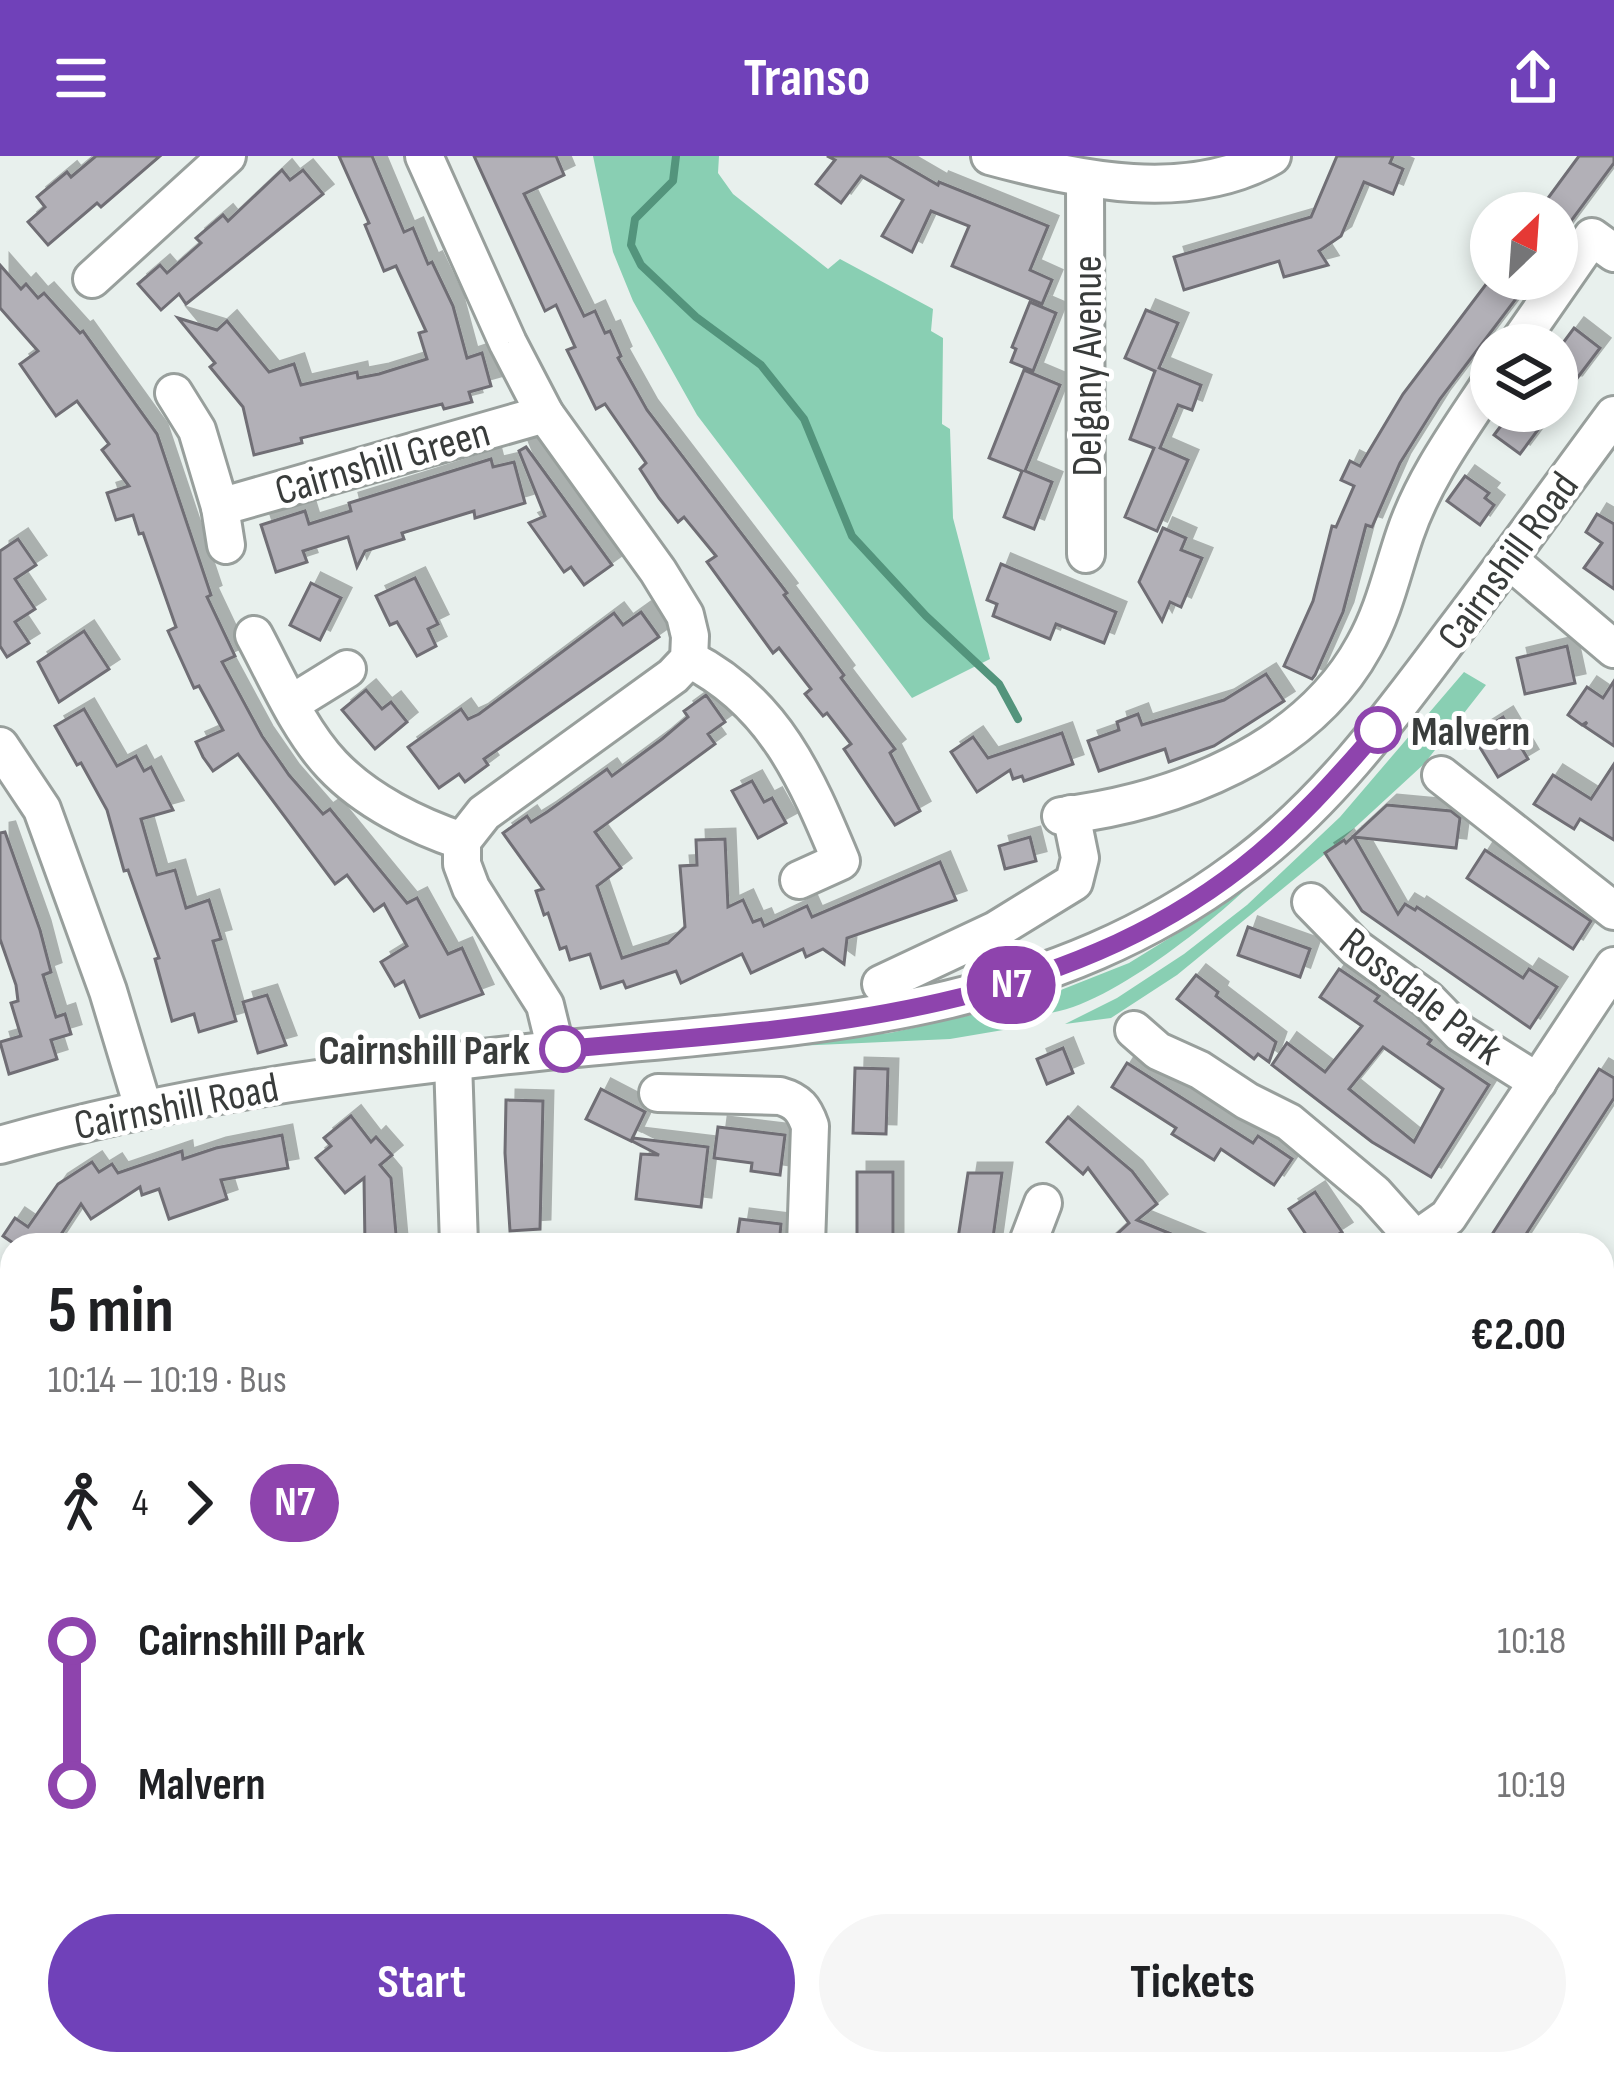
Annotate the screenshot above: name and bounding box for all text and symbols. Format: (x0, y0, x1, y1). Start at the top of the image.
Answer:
icon: menu (48, 45, 114, 111)
icon: share (1500, 45, 1566, 111)
text: Transo (744, 46, 870, 111)
north arrow (1470, 192, 1578, 300)
map controls (1470, 192, 1578, 432)
street label: Delgany Avenue (1063, 255, 1114, 477)
button: layers (1470, 324, 1578, 432)
street label: Cairnshill Green (269, 407, 496, 517)
street label: Cairnshill Road (1428, 463, 1590, 660)
place label: Malvern (1411, 707, 1530, 758)
marker: Malvern (1356, 708, 1400, 752)
street label: Rossdale Park (1329, 918, 1512, 1076)
line badge: N7 (957, 946, 1065, 1024)
text: N7 (991, 959, 1031, 1010)
place label: Cairnshill Park (318, 1026, 530, 1077)
marker: Cairnshill Park (541, 1027, 585, 1071)
street label: Cairnshill Road (70, 1063, 283, 1152)
text: 5 min (48, 1272, 174, 1351)
text: €2.00 (1471, 1308, 1566, 1363)
text: 10:14 – 10:19 · Bus (48, 1357, 287, 1404)
icon: walk (48, 1470, 114, 1536)
icon: forward (166, 1470, 232, 1536)
text: N7 (274, 1477, 315, 1528)
text: 4 (132, 1480, 148, 1527)
text: Cairnshill Park (138, 1614, 365, 1669)
text: 10:18 (1497, 1618, 1566, 1665)
text: Malvern (138, 1758, 266, 1813)
text: 10:19 (1497, 1762, 1566, 1809)
button: Start (48, 1914, 795, 2052)
button: Tickets (819, 1914, 1566, 2052)

